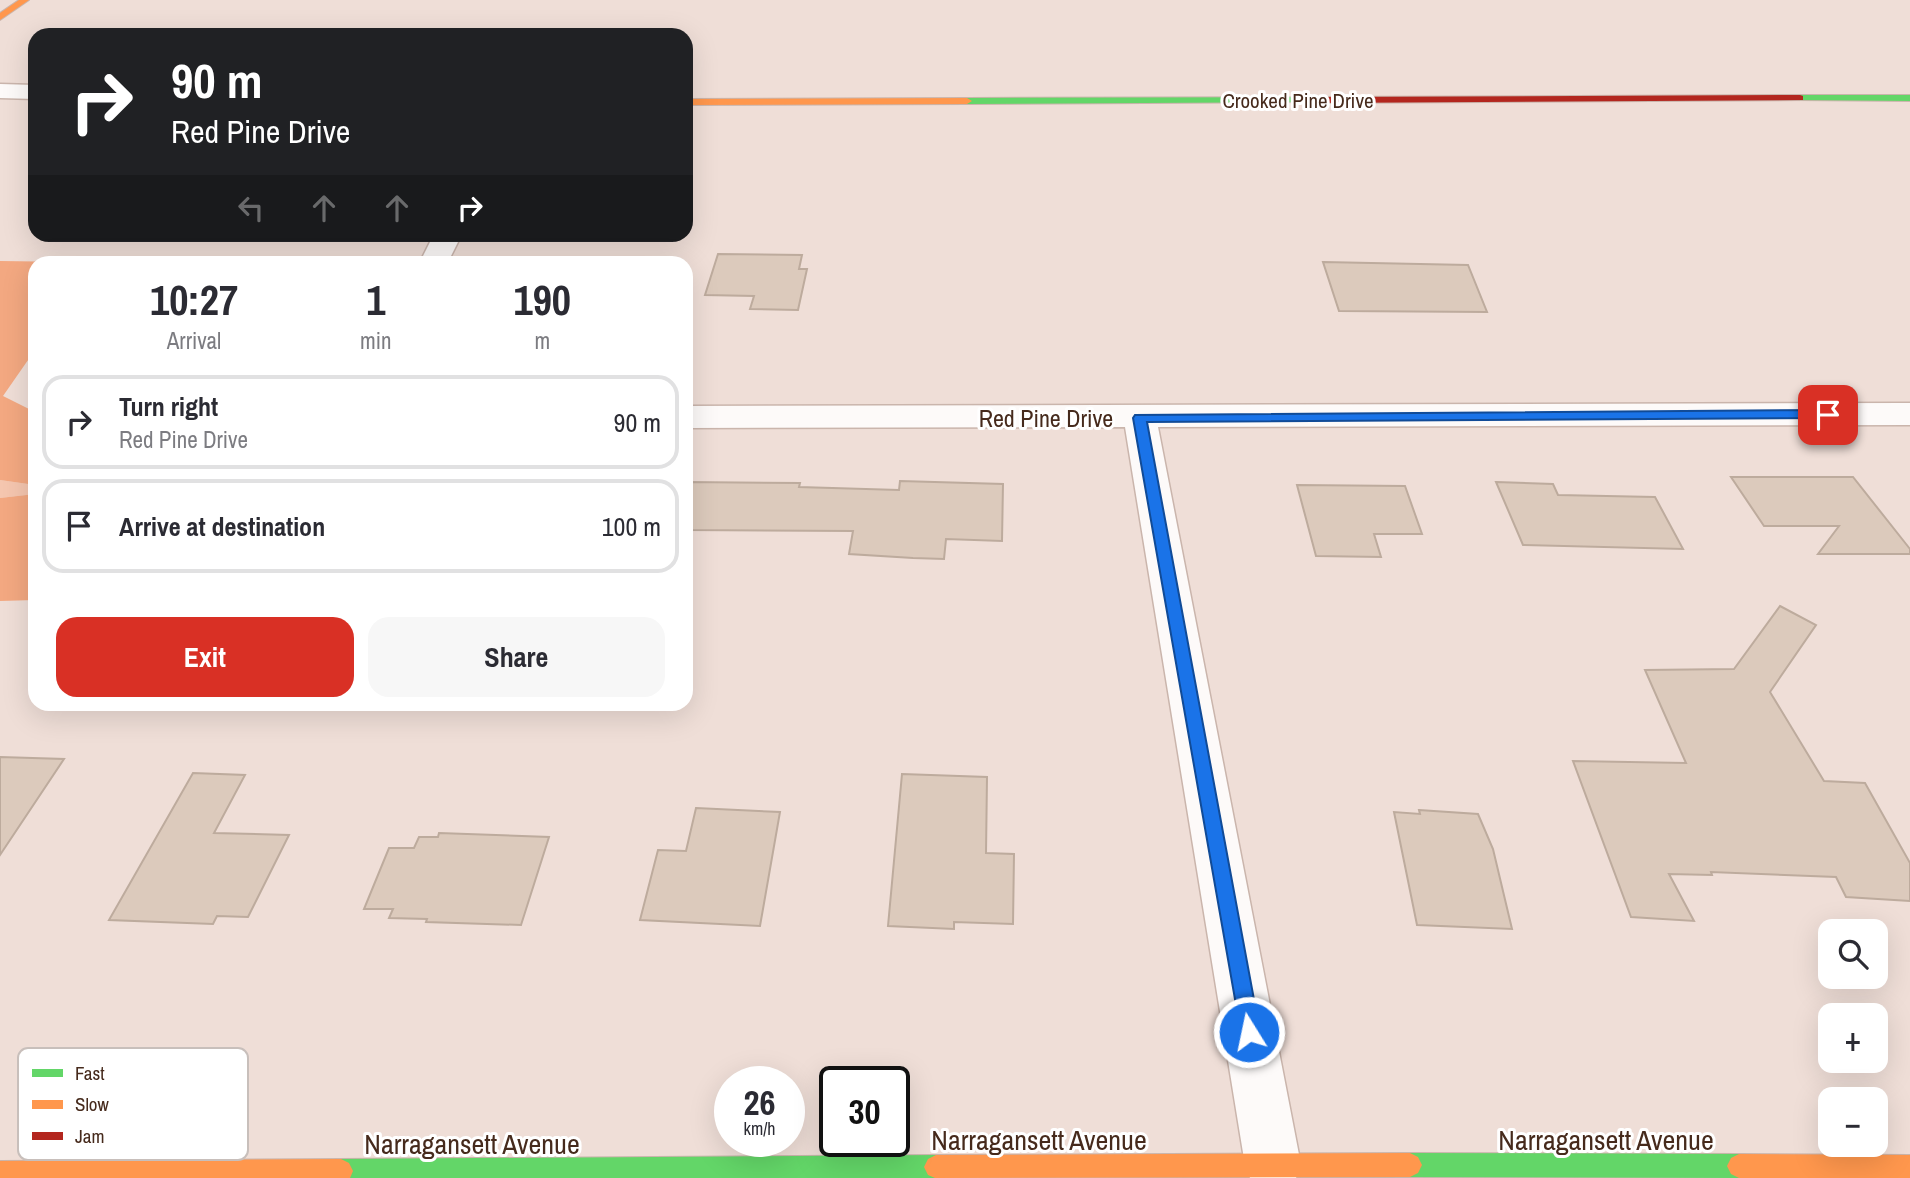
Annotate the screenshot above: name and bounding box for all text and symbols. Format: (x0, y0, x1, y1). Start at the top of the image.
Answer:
text: 90 m (171, 47, 263, 113)
icon: right (56, 56, 147, 147)
street label: Crooked Pine Drive (1222, 86, 1374, 115)
text: Red Pine Drive (171, 110, 350, 153)
icon: left (232, 189, 270, 227)
icon: ahead (305, 189, 343, 227)
icon: ahead (378, 189, 416, 227)
icon: right (451, 189, 489, 227)
text: 10:27 (150, 272, 238, 328)
text: 1 (366, 272, 385, 328)
text: 190 (514, 272, 571, 328)
text: Arrival (167, 325, 221, 356)
text: min (360, 325, 392, 356)
text: m (534, 325, 550, 356)
pin (1798, 385, 1858, 445)
text: Turn right (119, 389, 218, 424)
icon: arrive (1809, 396, 1847, 434)
street label: Red Pine Drive (979, 402, 1113, 434)
icon: right (60, 403, 98, 441)
text: 90 m (614, 405, 661, 440)
text: Red Pine Drive (119, 424, 248, 455)
icon: arrive (60, 507, 98, 545)
text: Arrive at destination (119, 509, 325, 544)
text: 100 m (602, 509, 661, 544)
button: Exit (56, 617, 354, 697)
button: Share (368, 617, 665, 697)
map controls (1818, 919, 1888, 1157)
button: search (1818, 919, 1888, 989)
position arrow (1212, 995, 1286, 1069)
button: + (1818, 1003, 1888, 1073)
legend (18, 1048, 248, 1160)
text: Fast (75, 1060, 105, 1086)
speed limit sign: 30 (819, 1066, 910, 1157)
text: 26 (744, 1079, 775, 1126)
button: − (1818, 1087, 1888, 1157)
text: Slow (75, 1091, 110, 1117)
text: km/h (744, 1116, 776, 1141)
street label: Narragansett Avenue (931, 1121, 1147, 1159)
street label: Narragansett Avenue (1498, 1121, 1714, 1159)
text: Jam (75, 1123, 104, 1149)
street label: Narragansett Avenue (364, 1125, 580, 1163)

